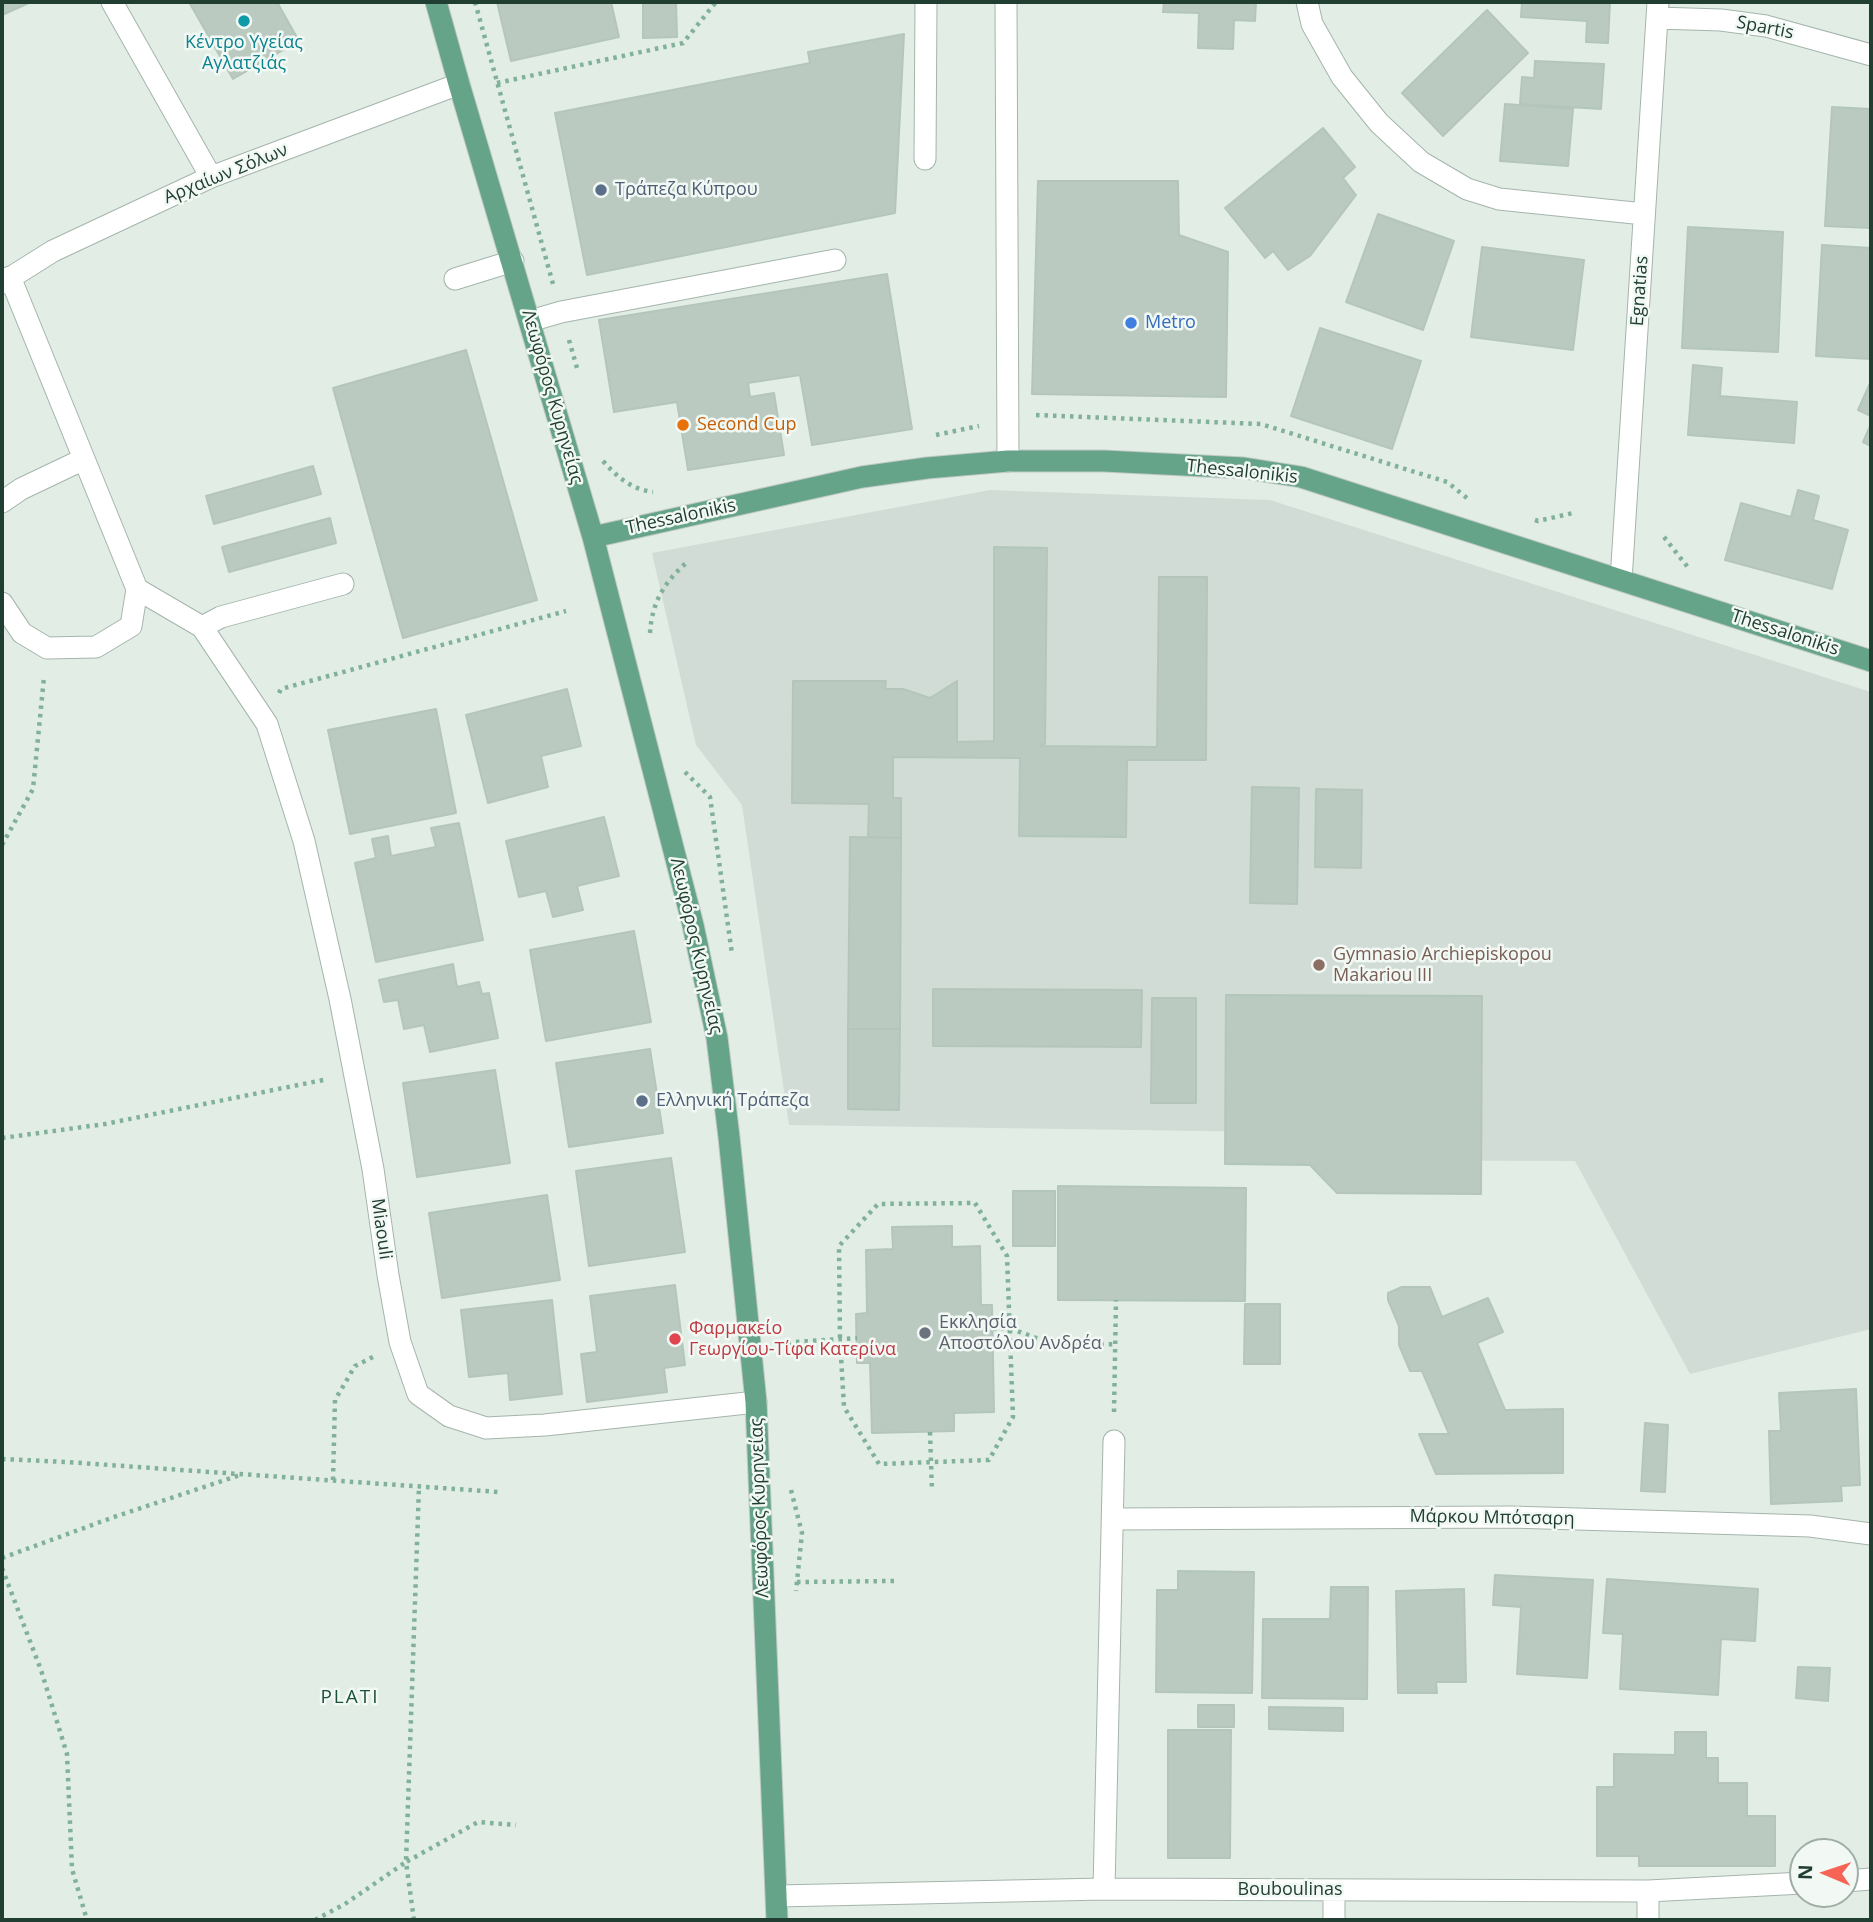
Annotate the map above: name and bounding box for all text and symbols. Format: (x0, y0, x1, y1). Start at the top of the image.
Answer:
street label: Spartis (1735, 12, 1795, 44)
marker: Κέντρο Υγείας Αγλατζιάς (236, 13, 252, 29)
place label: Κέντρο Υγείας Αγλατζιάς (185, 32, 303, 74)
street label: Αρχαίων Σόλων (161, 139, 291, 209)
place label: Τράπεζα Κύπρου (615, 179, 758, 201)
marker: Τράπεζα Κύπρου (593, 182, 609, 198)
street label: Egnatias (1627, 255, 1653, 327)
street label: Λεωφόρος Κυρηνείας (517, 307, 587, 487)
place label: Metro (1145, 312, 1196, 334)
marker: Metro (1123, 315, 1139, 331)
place label: Second Cup (697, 414, 797, 436)
marker: Second Cup (675, 417, 691, 433)
street label: Thessalonikis (1185, 455, 1299, 489)
street label: Thessalonikis (624, 495, 738, 539)
street label: Thessalonikis (1729, 605, 1841, 661)
street label: Λεωφόρος Κυρηνείας (665, 856, 727, 1036)
place label: Gymnasio Archiepiskopou Makariou III (1333, 944, 1552, 986)
marker: Gymnasio Archiepiskopou Makariou III (1311, 957, 1327, 973)
place label: Ελληνική Τράπεζα (656, 1090, 809, 1112)
marker: Ελληνική Τράπεζα (634, 1093, 650, 1109)
street label: Miaouli (366, 1197, 396, 1261)
place label: Εκκλησία Αποστόλου Ανδρέα (939, 1312, 1102, 1354)
place label: Φαρμακείο Γεωργίου-Τίφα Κατερίνα (689, 1318, 896, 1360)
marker: Εκκλησία Αποστόλου Ανδρέα (917, 1325, 933, 1341)
marker: Φαρμακείο Γεωργίου-Τίφα Κατερίνα (667, 1331, 683, 1347)
street label: Λεωφόρος Κυρηνείας (746, 1418, 774, 1598)
street label: Μάρκου Μπότσαρη (1409, 1506, 1575, 1530)
district label: PLATI (321, 1687, 379, 1709)
north arrow (1789, 1838, 1859, 1908)
text: N (1792, 1864, 1818, 1881)
street label: Bouboulinas (1237, 1879, 1343, 1901)

